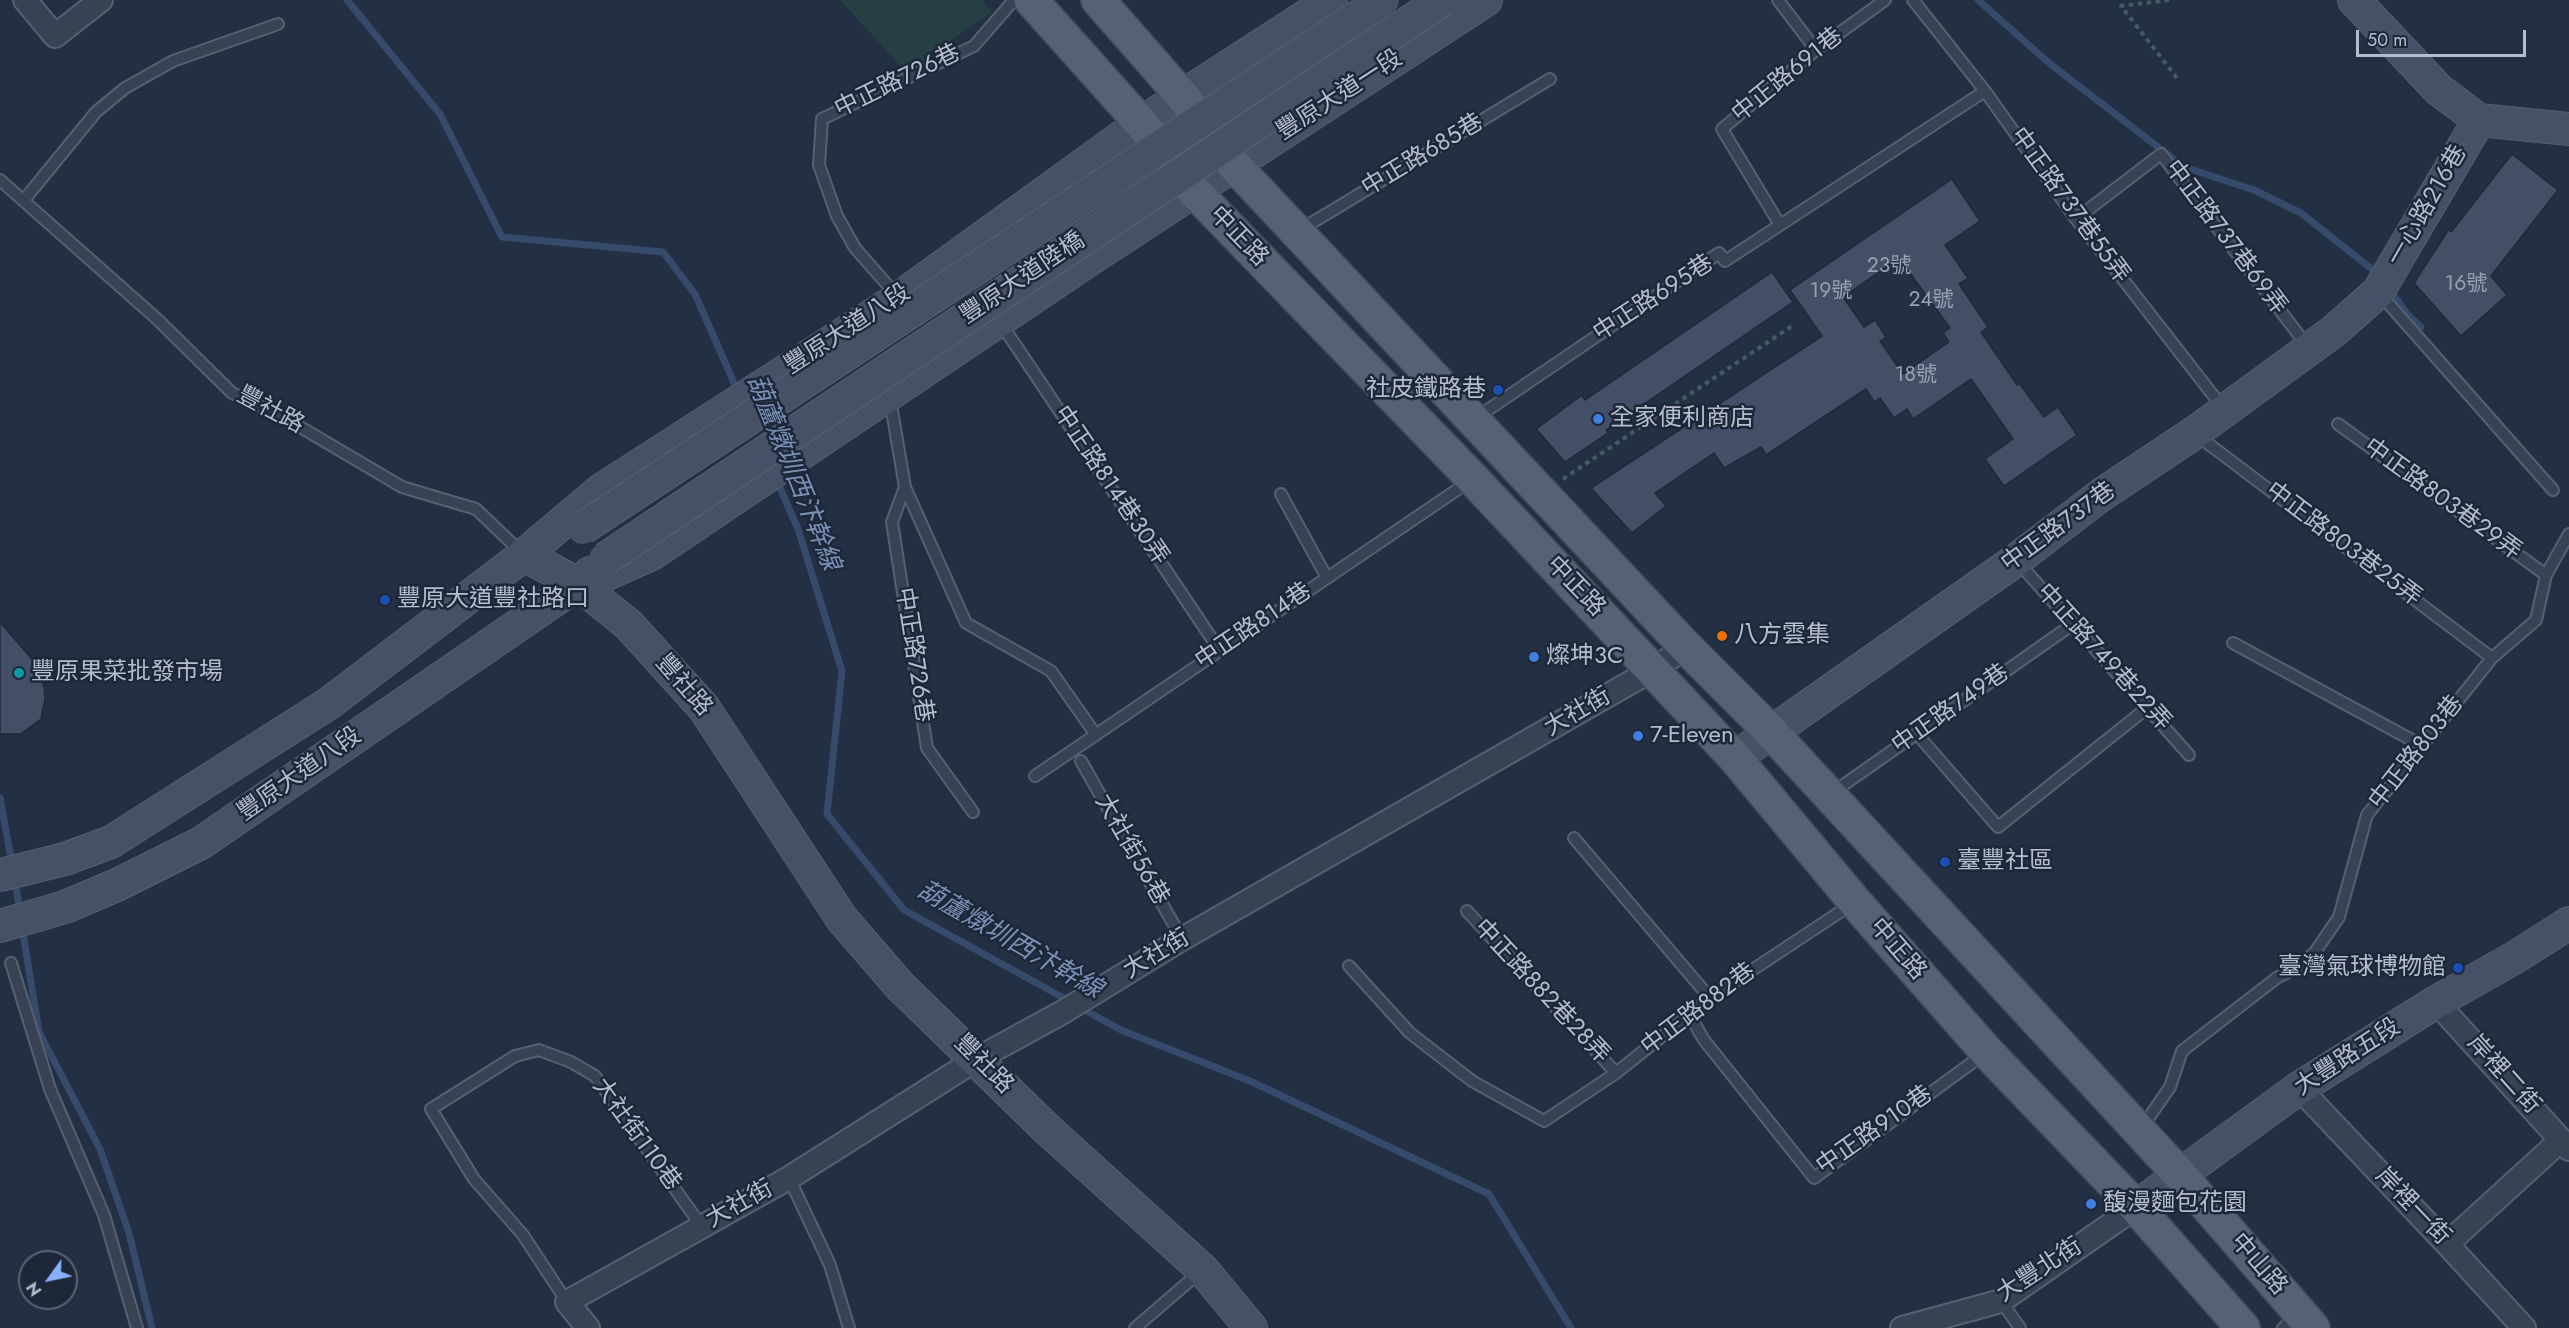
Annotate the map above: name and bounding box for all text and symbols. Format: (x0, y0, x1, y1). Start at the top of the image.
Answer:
scale bar (2359, 18, 2528, 56)
street label: 中正路691巷 (1727, 23, 1849, 129)
text: 50 m (2367, 27, 2407, 53)
street label: 中正路726巷 (831, 39, 965, 125)
street label: 豐原大道一段 (1272, 45, 1408, 147)
street label: 中正路685巷 (1357, 109, 1489, 203)
street label: 中正路737巷55弄 (2003, 123, 2135, 289)
street label: 一心路216巷 (2382, 141, 2474, 271)
street label: 中正路737巷69弄 (2158, 155, 2292, 321)
street label: 中正路 (1203, 201, 1273, 273)
street label: 豐原大道陸橋 (955, 227, 1091, 331)
street label: 中正路695巷 (1589, 250, 1719, 348)
house number: 23號 (1867, 254, 1911, 280)
house number: 16號 (2445, 272, 2487, 298)
street label: 豐原大道八段 (780, 279, 916, 381)
house number: 19號 (1810, 279, 1852, 305)
house number: 24號 (1908, 288, 1954, 314)
house number: 18號 (1895, 363, 1937, 389)
water label: 葫蘆燉圳西汴幹線 (739, 371, 845, 575)
place label: 社皮鐵路巷 (1366, 376, 1486, 404)
street label: 豐社路 (231, 381, 309, 441)
marker: 社皮鐵路巷 (1491, 383, 1505, 397)
street label: 中正路814巷30弄 (1046, 401, 1174, 571)
place label: 全家便利商店 (1610, 405, 1754, 433)
marker: 全家便利商店 (1591, 412, 1605, 426)
street label: 中正路803巷29弄 (2357, 433, 2527, 567)
street label: 中正路737巷 (1996, 477, 2122, 579)
street label: 中正路803巷25弄 (2259, 477, 2427, 613)
street label: 中正路 (1540, 551, 1610, 623)
street label: 中正路814巷 (1190, 578, 1318, 676)
street label: 中正路749巷22弄 (2029, 579, 2177, 737)
place label: 豐原大道豐社路口 (397, 586, 589, 614)
street label: 中正路726巷 (888, 586, 938, 724)
marker: 豐原大道豐社路口 (378, 593, 392, 607)
place label: 八方雲集 (1734, 622, 1830, 650)
marker: 八方雲集 (1715, 629, 1729, 643)
place label: 燦坤3C (1546, 643, 1624, 671)
street label: 豐社路 (649, 649, 717, 723)
marker: 燦坤3C (1527, 650, 1541, 664)
place label: 豐原果菜批發市場 (31, 659, 223, 687)
street label: 中正路749巷 (1887, 659, 2015, 761)
marker: 豐原果菜批發市場 (12, 666, 26, 680)
street label: 大社街 (1540, 683, 1616, 743)
street label: 中正路803巷 (2364, 690, 2470, 816)
street label: 豐原大道八段 (233, 722, 367, 828)
place label: 7-Eleven (1650, 722, 1734, 750)
marker: 7-Eleven (1631, 729, 1645, 743)
street label: 大社街56巷 (1088, 789, 1174, 911)
place label: 臺豐社區 (1957, 848, 2053, 876)
marker: 臺豐社區 (1938, 855, 1952, 869)
water label: 葫蘆燉圳西汴幹線 (911, 875, 1107, 1007)
street label: 中正路 (1863, 913, 1931, 987)
street label: 中正路882巷28弄 (1467, 914, 1615, 1070)
street label: 大社街 (1119, 924, 1195, 986)
place label: 臺灣氣球博物館 (2278, 954, 2446, 982)
street label: 中正路882巷 (1636, 958, 1762, 1062)
marker: 臺灣氣球博物館 (2451, 961, 2465, 975)
street label: 大豐路五段 (2290, 1013, 2406, 1103)
street label: 豐社路 (947, 1029, 1019, 1101)
street label: 岸裡二街 (2460, 1030, 2546, 1120)
street label: 大社街110巷 (586, 1073, 686, 1197)
street label: 中正路910巷 (1811, 1080, 1939, 1182)
street label: 岸裡一街 (2368, 1162, 2456, 1252)
street label: 大社街 (702, 1175, 778, 1235)
place label: 馥漫麵包花園 (2103, 1190, 2247, 1218)
marker: 馥漫麵包花園 (2084, 1197, 2098, 1211)
street label: 中山路 (2224, 1228, 2292, 1302)
street label: 大豐北街 (1992, 1233, 2088, 1309)
north arrow (18, 1250, 78, 1310)
text: N (21, 1277, 47, 1301)

